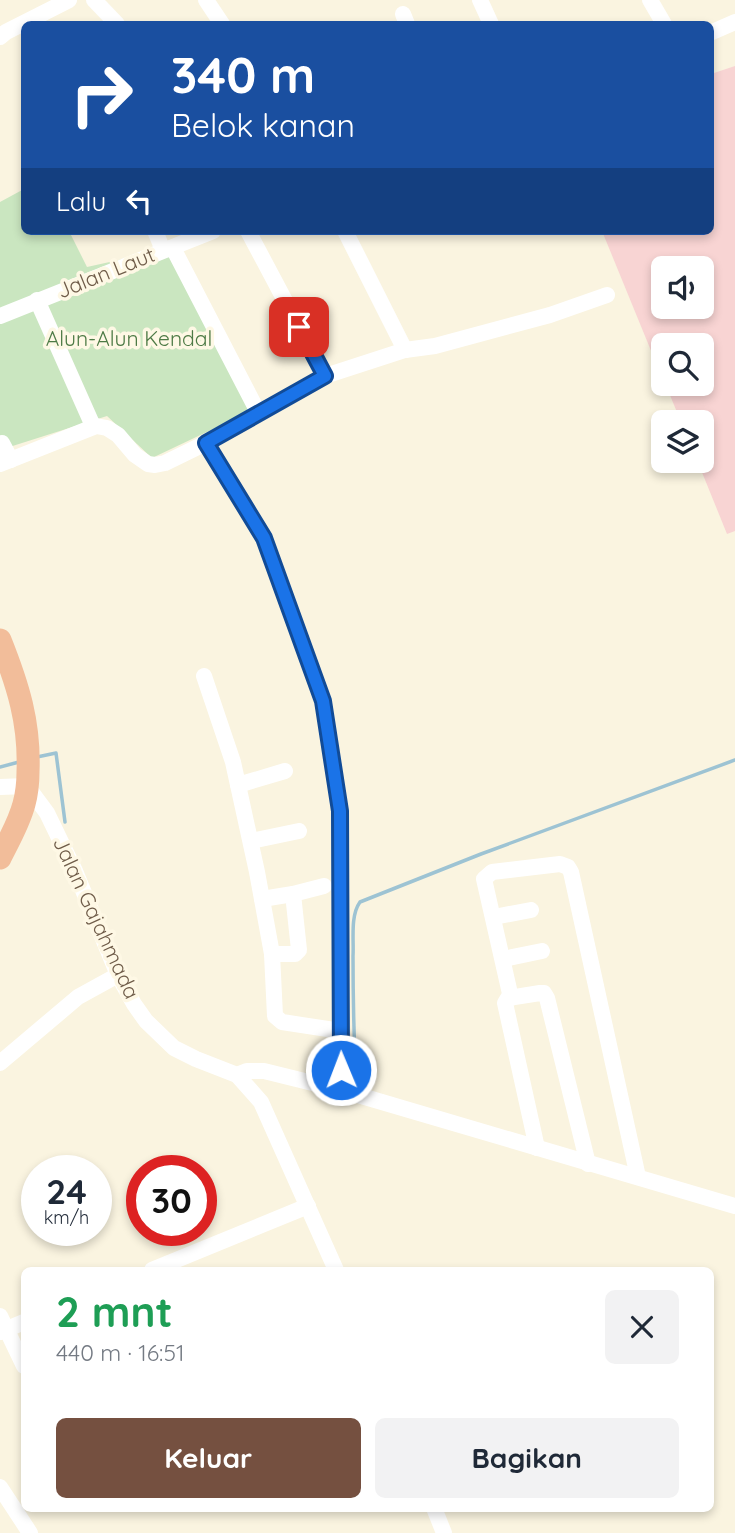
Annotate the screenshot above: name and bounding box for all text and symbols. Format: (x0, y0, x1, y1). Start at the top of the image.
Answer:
text: 340 m (171, 44, 315, 105)
icon: right (56, 49, 147, 140)
text: Belok kanan (171, 105, 355, 145)
icon: left (120, 182, 158, 220)
text: Lalu (56, 185, 106, 218)
street label: Jalan Laut (53, 241, 158, 303)
map controls (651, 256, 714, 473)
button: sound (651, 256, 714, 319)
pin (269, 297, 329, 357)
icon: arrive (280, 308, 318, 346)
park label: Alun-Alun Kendal (46, 325, 212, 351)
button: search (651, 333, 714, 396)
button: layers (651, 410, 714, 473)
street label: Jalan Gajahmada (48, 833, 146, 1003)
position arrow (304, 1033, 378, 1107)
speed limit sign: 30 (126, 1155, 217, 1246)
text: 24 (46, 1169, 87, 1213)
text: km/h (44, 1206, 89, 1229)
text: 2 mnt (56, 1285, 173, 1338)
button: close (605, 1290, 679, 1364)
text: 440 m · 16:51 (56, 1338, 184, 1367)
button: Keluar (56, 1418, 361, 1498)
button: Bagikan (375, 1418, 679, 1498)

